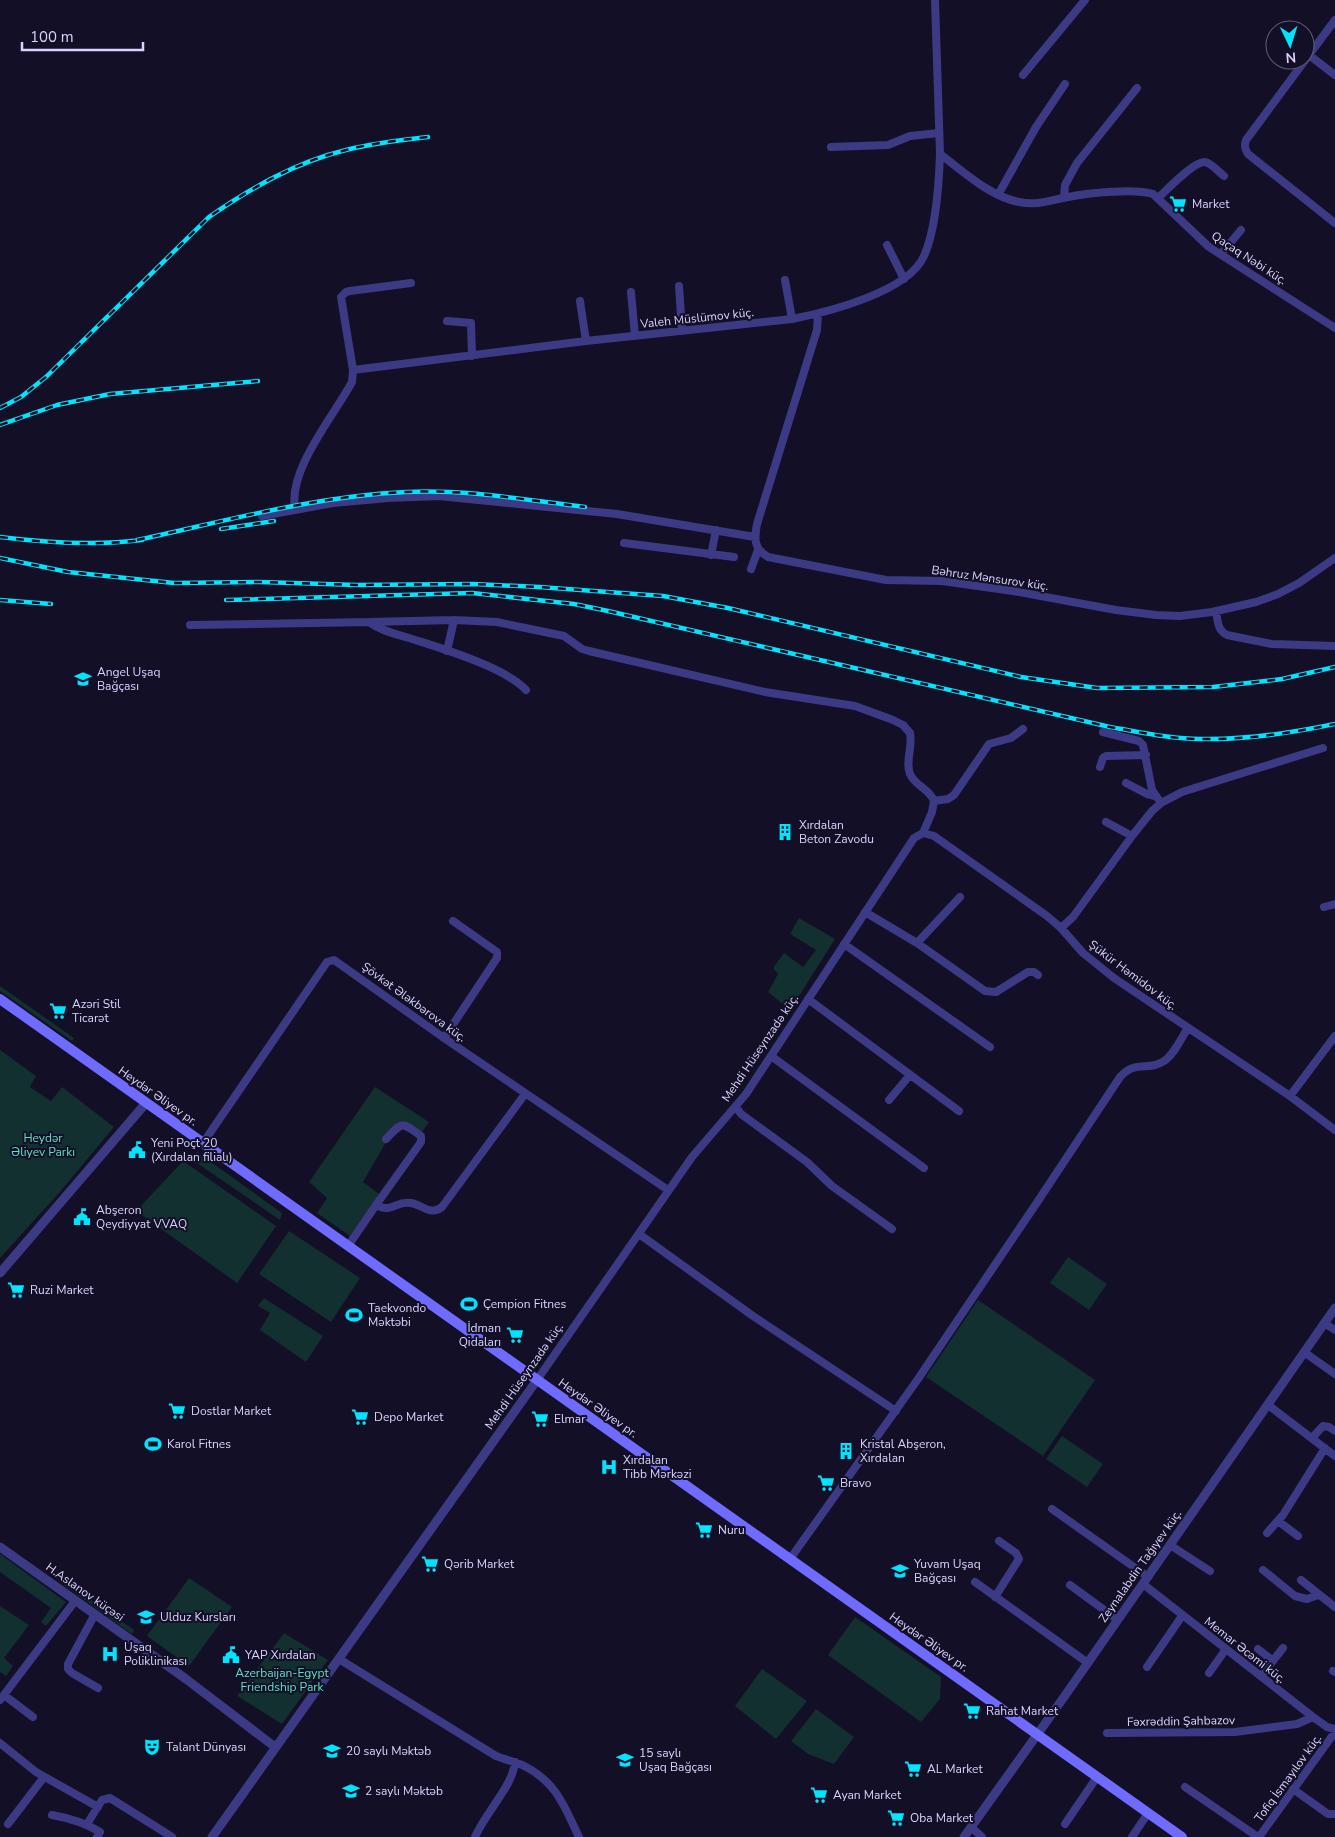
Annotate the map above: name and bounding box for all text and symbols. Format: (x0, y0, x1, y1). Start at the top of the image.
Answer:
scale bar (22, 20, 144, 52)
north arrow (1265, 20, 1315, 70)
text: 100 m (30, 27, 74, 47)
text: N (1285, 48, 1297, 67)
supermarket icon: Market (1168, 194, 1188, 214)
place label: Market (1192, 196, 1230, 212)
street label: Qaçaq Nəbi küç. (1208, 228, 1290, 288)
street label: Valeh Müslümov küç. (638, 304, 755, 332)
street label: Bəhruz Mənsurov küç. (930, 562, 1050, 594)
place label: Angel Uşaq Bağçası (97, 664, 160, 694)
school or university icon: Angel Uşaq Bağçası (73, 669, 93, 689)
place label: Xırdalan Beton Zavodu (799, 817, 874, 847)
building icon: Xırdalan Beton Zavodu (775, 822, 795, 842)
street label: Şükür Həmidov küç. (1086, 936, 1180, 1014)
street label: Şövkət Ələkbərova küç. (359, 959, 469, 1045)
street label: Mehdi Hüseynzadə küç. (718, 991, 802, 1105)
place label: Azəri Stil Ticarət (72, 996, 121, 1026)
supermarket icon: Azəri Stil Ticarət (48, 1001, 68, 1021)
street label: Heydər Əliyev pr. (115, 1063, 201, 1129)
park label: Heydər Əliyev Parkı (11, 1130, 75, 1160)
place label: Yeni Poçt 20 (Xırdalan filialı) (150, 1135, 232, 1165)
public building icon: Yeni Poçt 20 (Xırdalan filialı) (127, 1140, 147, 1160)
place label: Abşeron Qeydiyyat VVAQ (96, 1202, 187, 1232)
public building icon: Abşeron Qeydiyyat VVAQ (72, 1207, 92, 1227)
supermarket icon: Ruzi Market (6, 1280, 26, 1300)
place label: Ruzi Market (30, 1282, 94, 1298)
sports icon: Çempion Fitnes (459, 1294, 479, 1314)
place label: Çempion Fitnes (483, 1296, 566, 1312)
place label: Taekvondo Məktəbi (368, 1300, 426, 1330)
sports icon: Taekvondo Məktəbi (344, 1305, 364, 1325)
place label: İdman Qidaları (459, 1320, 501, 1350)
street label: Mehdi Hüseynzadə küç. (481, 1320, 567, 1432)
supermarket icon: İdman Qidaları (505, 1325, 525, 1345)
street label: Heydər Əliyev pr. (555, 1375, 641, 1441)
supermarket icon: Dostlar Market (167, 1401, 187, 1421)
place label: Dostlar Market (191, 1403, 272, 1419)
supermarket icon: Depo Market (350, 1407, 370, 1427)
place label: Depo Market (374, 1409, 444, 1425)
supermarket icon: Elmar (530, 1409, 550, 1429)
place label: Elmar (554, 1411, 586, 1427)
sports icon: Karol Fitnes (143, 1434, 163, 1454)
place label: Karol Fitnes (167, 1436, 231, 1452)
place label: Kristal Abşeron, Xırdalan (860, 1436, 946, 1466)
building icon: Kristal Abşeron, Xırdalan (836, 1441, 856, 1461)
place label: Xırdalan Tibb Mərkəzi (623, 1452, 692, 1482)
hospital icon: Xırdalan Tibb Mərkəzi (599, 1457, 619, 1477)
supermarket icon: Bravo (816, 1473, 836, 1493)
place label: Bravo (840, 1475, 872, 1491)
street label: Zeynalabdin Tağıyev küç. (1095, 1506, 1185, 1626)
supermarket icon: Nuru (694, 1520, 714, 1540)
place label: Nuru (718, 1522, 745, 1538)
supermarket icon: Qərib Market (420, 1554, 440, 1574)
place label: Qərib Market (444, 1556, 515, 1572)
place label: Yuvam Uşaq Bağçası (913, 1556, 981, 1586)
street label: H.Aslanov küçəsi (43, 1559, 127, 1625)
school or university icon: Yuvam Uşaq Bağçası (890, 1561, 910, 1581)
school or university icon: Ulduz Kursları (136, 1607, 156, 1627)
place label: Ulduz Kursları (160, 1609, 236, 1625)
street label: Heydər Əliyev pr. (886, 1609, 972, 1675)
street label: Memar Əcəmi küç. (1201, 1613, 1289, 1687)
place label: Uşaq Poliklinikası (124, 1639, 187, 1669)
hospital icon: Uşaq Poliklinikası (100, 1644, 120, 1664)
public building icon: YAP Xırdalan (221, 1645, 241, 1665)
place label: YAP Xırdalan (244, 1647, 316, 1663)
park label: Azerbaijan-Egypt Friendship Park (235, 1665, 329, 1695)
supermarket icon: Rahat Market (962, 1701, 982, 1721)
place label: Rahat Market (986, 1703, 1059, 1719)
street label: Fəxrəddin Şahbazov (1127, 1712, 1236, 1730)
street label: Tofiq İsmayılov küç. (1251, 1731, 1325, 1825)
theatre icon: Talant Dünyası (142, 1737, 162, 1757)
place label: Talant Dünyası (166, 1739, 246, 1755)
school or university icon: 20 saylı Məktəb (322, 1741, 342, 1761)
place label: 20 saylı Məktəb (346, 1743, 431, 1759)
place label: 15 saylı Uşaq Bağçası (639, 1745, 712, 1775)
school or university icon: 15 saylı Uşaq Bağçası (615, 1750, 635, 1770)
supermarket icon: AL Market (903, 1759, 923, 1779)
place label: AL Market (927, 1761, 983, 1777)
school or university icon: 2 saylı Məktəb (341, 1781, 361, 1801)
place label: 2 saylı Məktəb (365, 1783, 443, 1799)
supermarket icon: Ayan Market (809, 1785, 829, 1805)
place label: Ayan Market (833, 1787, 902, 1803)
supermarket icon: Oba Market (886, 1808, 906, 1828)
place label: Oba Market (910, 1810, 974, 1826)

